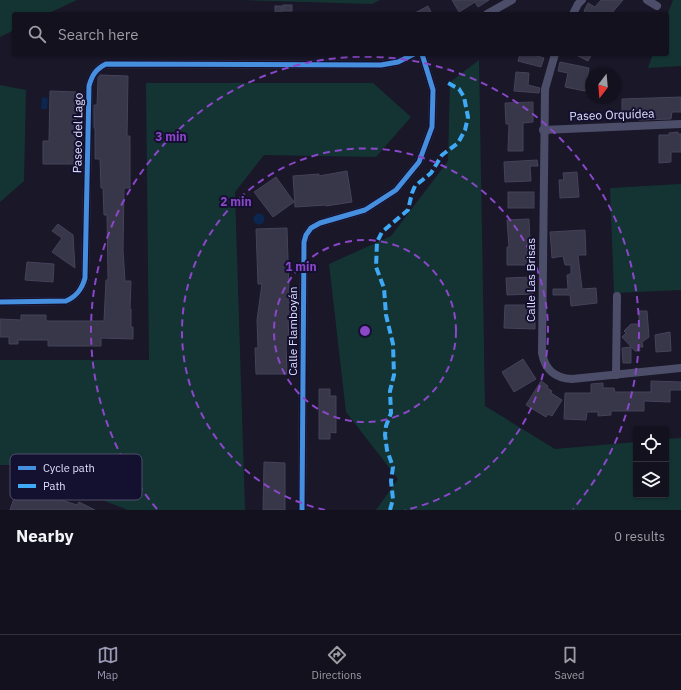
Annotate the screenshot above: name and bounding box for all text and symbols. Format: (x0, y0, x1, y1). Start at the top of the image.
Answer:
search box (12, 12, 669, 56)
icon: search (26, 23, 48, 45)
text: Search here (58, 25, 138, 44)
north arrow (585, 68, 621, 104)
street label: Paseo del Lago (69, 92, 86, 173)
street label: Paseo Orquídea (569, 105, 655, 123)
text: 3 min (155, 129, 187, 144)
text: 2 min (220, 194, 252, 209)
street label: Calle Las Brisas (523, 238, 538, 322)
text: 1 min (285, 259, 317, 274)
street label: Calle Flamboyán (285, 286, 300, 376)
centre of rings (358, 324, 372, 338)
map controls (633, 426, 669, 498)
button: locate (633, 426, 669, 462)
legend (10, 454, 142, 500)
text: Cycle path (43, 461, 95, 475)
button: layers (633, 462, 669, 498)
text: Path (43, 479, 66, 493)
text: Nearby (16, 525, 74, 547)
text: 0 results (614, 528, 665, 545)
tab: Map (97, 644, 119, 682)
tab: Directions (312, 644, 362, 682)
tab: Saved (555, 644, 584, 682)

